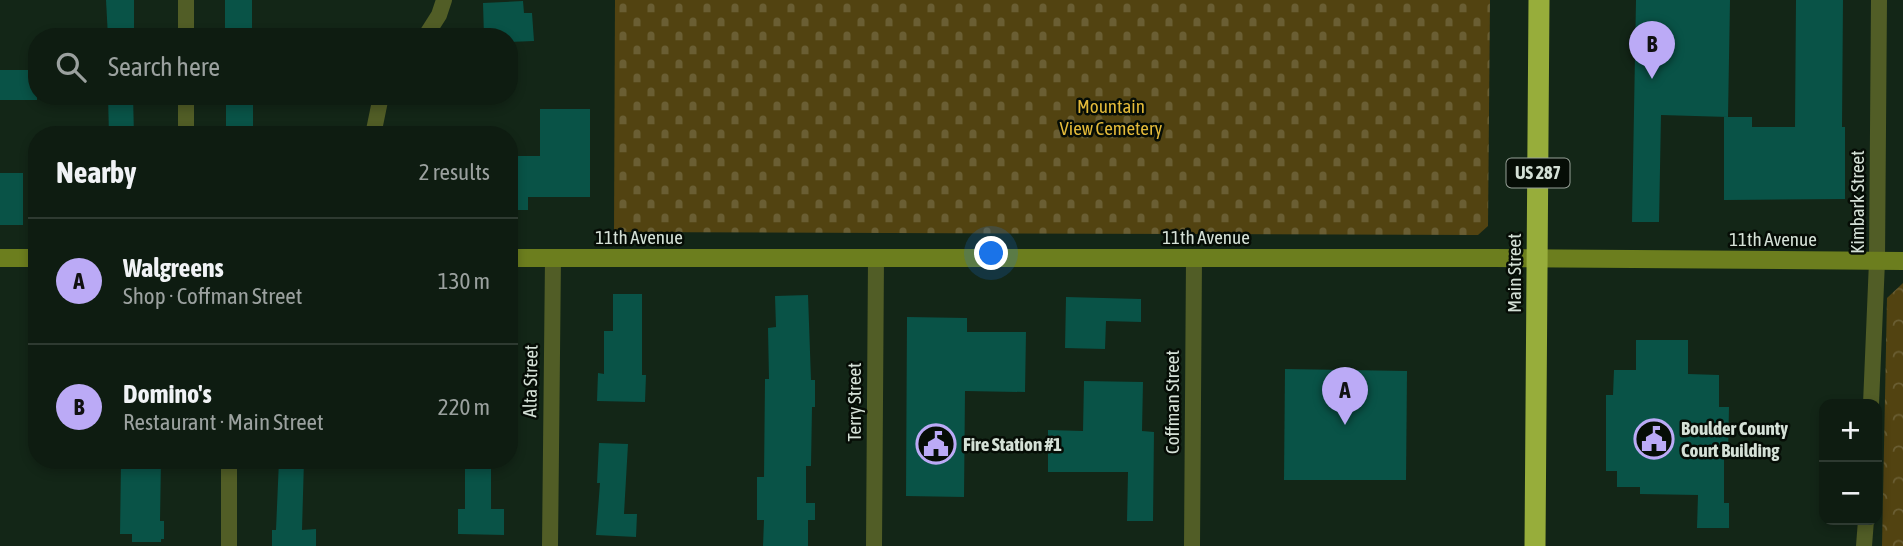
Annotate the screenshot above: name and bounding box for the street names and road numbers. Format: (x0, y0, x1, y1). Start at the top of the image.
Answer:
street label: Kimbark Street (1846, 150, 1868, 254)
road number: US 287 (1506, 158, 1570, 188)
street label: 11th Avenue (595, 226, 683, 248)
street label: 11th Avenue (1162, 226, 1250, 248)
street label: 11th Avenue (1729, 228, 1817, 250)
street label: Main Street (1503, 233, 1525, 313)
street label: Alta Street (518, 344, 542, 418)
street label: Coffman Street (1161, 350, 1183, 454)
street label: Terry Street (843, 362, 865, 442)

